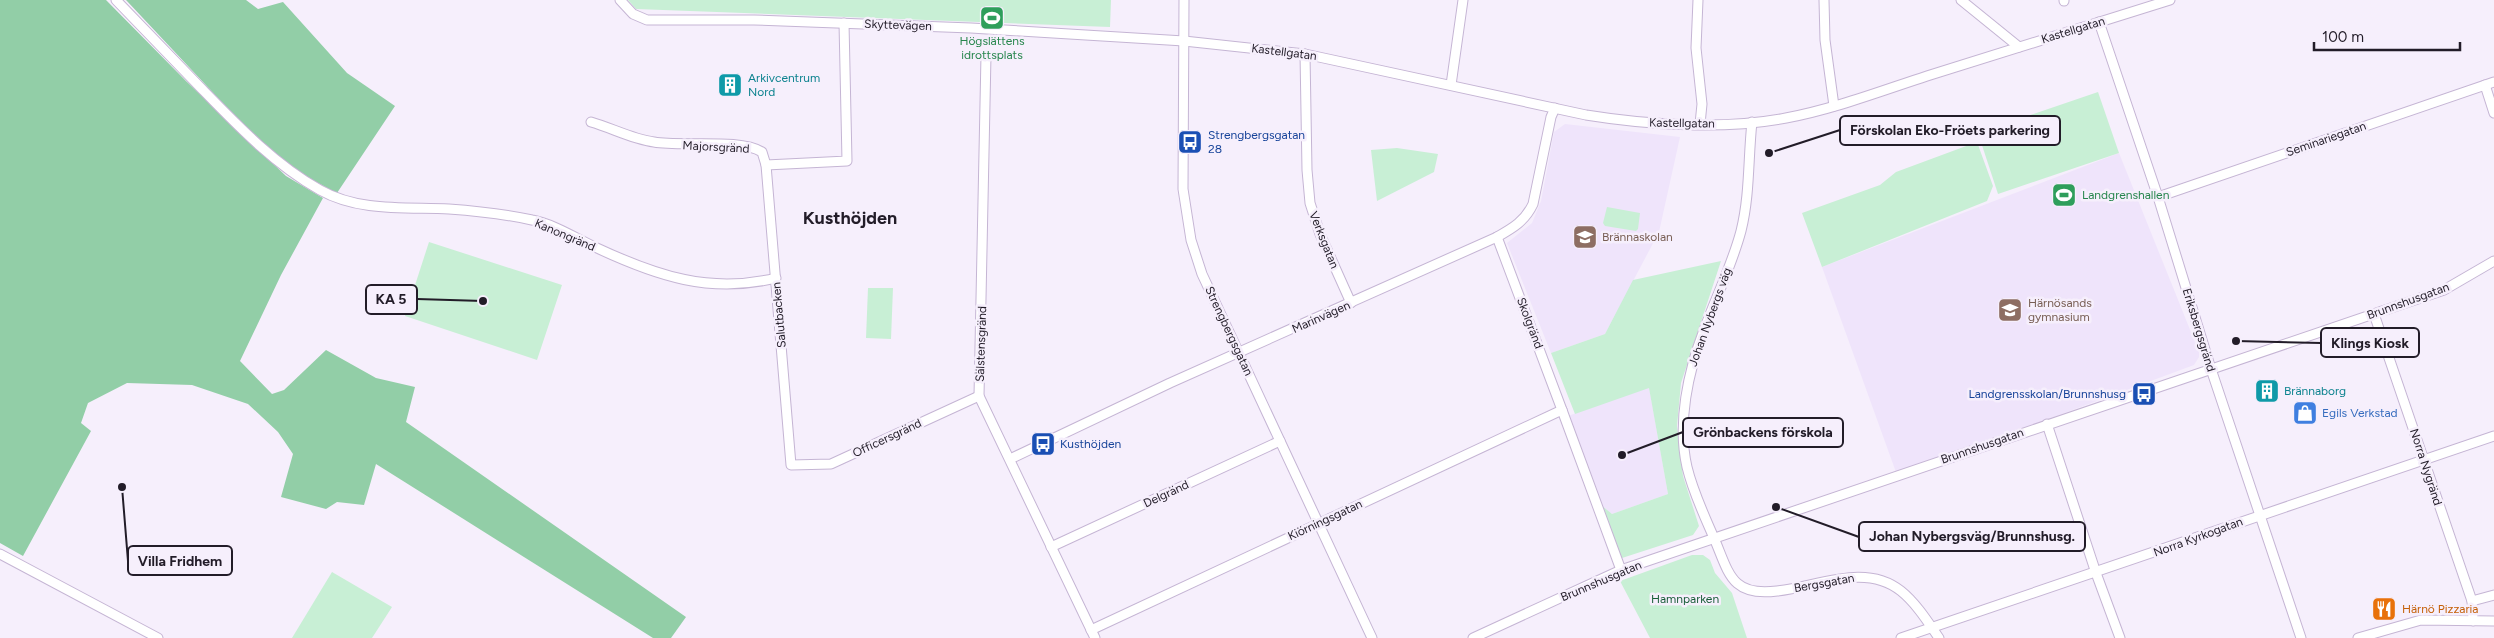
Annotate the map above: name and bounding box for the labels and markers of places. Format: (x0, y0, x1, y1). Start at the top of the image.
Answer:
sports icon: Högslättens idrottsplats (979, 5, 1005, 31)
place label: Högslättens idrottsplats (959, 34, 1025, 62)
place label: Arkivcentrum Nord (748, 71, 820, 99)
building icon: Arkivcentrum Nord (717, 72, 743, 98)
callout: Förskolan Eko-Fröets parkering (1840, 116, 2060, 145)
place label: Strengbergsgatan 28 (1208, 128, 1305, 156)
bus stop icon: Strengbergsgatan 28 (1177, 129, 1203, 155)
sports icon: Landgrenshallen (2051, 182, 2077, 208)
place label: Landgrenshallen (2082, 188, 2170, 202)
school or university icon: Brännaskolan (1572, 224, 1598, 250)
place label: Brännaskolan (1602, 230, 1673, 244)
callout: KA 5 (366, 285, 417, 314)
place label: Härnösands gymnasium (2028, 296, 2092, 324)
school or university icon: Härnösands gymnasium (1997, 297, 2023, 323)
callout: Klings Kiosk (2321, 328, 2419, 357)
building icon: Brännaborg (2254, 378, 2280, 404)
bus stop icon: Landgrensskolan/Brunnshusg (2131, 381, 2157, 407)
place label: Brännaborg (2284, 384, 2346, 398)
place label: Landgrensskolan/Brunnshusg (1969, 387, 2126, 401)
shop icon: Egils Verkstad (2292, 400, 2318, 426)
place label: Egils Verkstad (2322, 406, 2398, 420)
callout: Grönbackens förskola (1683, 418, 1843, 447)
bus stop icon: Kusthöjden (1030, 431, 1056, 457)
place label: Kusthöjden (1060, 437, 1122, 451)
callout: Johan Nybergsväg/Brunnshusg. (1859, 522, 2085, 551)
callout: Villa Fridhem (128, 546, 232, 575)
restaurant icon: Härnö Pizzaria (2371, 596, 2397, 622)
place label: Härnö Pizzaria (2402, 602, 2478, 616)

